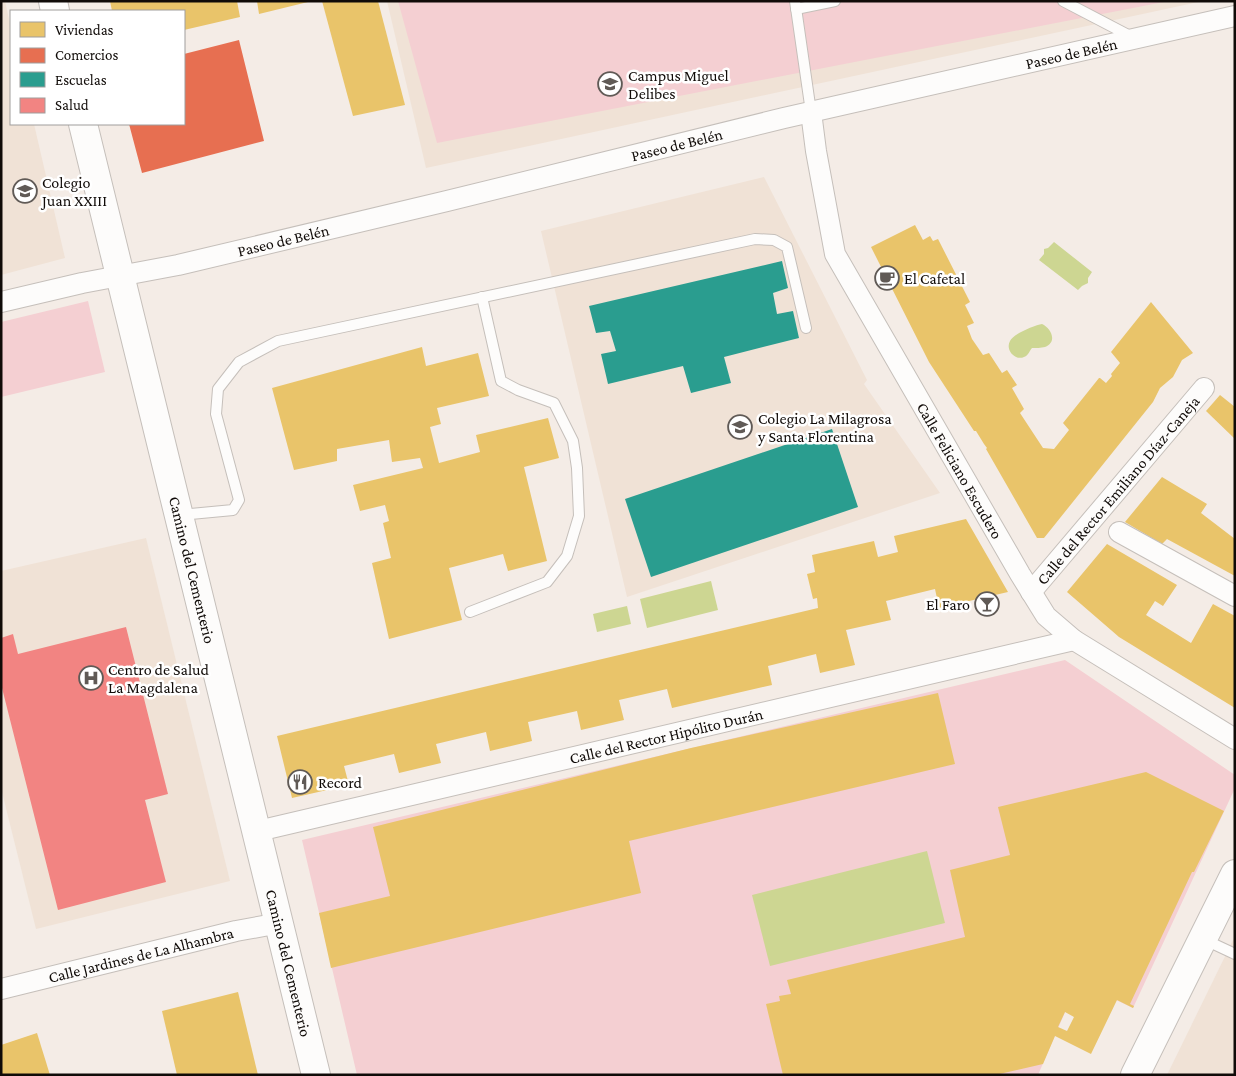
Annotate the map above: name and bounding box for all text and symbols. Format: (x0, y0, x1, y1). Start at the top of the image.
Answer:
legend (10, 10, 185, 125)
text: Viviendas (55, 22, 114, 38)
street label: Paseo de Belén (1024, 34, 1119, 72)
text: Comercios (55, 47, 118, 63)
place label: Campus Miguel Delibes (628, 67, 729, 102)
school or university icon: Campus Miguel Delibes (597, 71, 623, 97)
text: Escuelas (55, 72, 107, 88)
text: Salud (55, 97, 89, 113)
street label: Paseo de Belén (629, 125, 725, 164)
place label: Colegio Juan XXIII (40, 174, 107, 210)
school or university icon: Colegio Juan XXIII (12, 178, 38, 204)
street label: Paseo de Belén (236, 221, 331, 259)
cafe icon: El Cafetal (874, 265, 900, 291)
place label: El Cafetal (904, 270, 965, 287)
street label: Calle del Rector Emiliano Díaz-Caneja (1033, 392, 1203, 587)
street label: Calle Feliciano Escudero (914, 399, 1006, 542)
place label: Colegio La Milagrosa y Santa Florentina (757, 410, 892, 446)
school or university icon: Colegio La Milagrosa y Santa Florentina (727, 414, 753, 440)
street label: Camino del Cementerio (166, 494, 219, 645)
bar icon: El Faro (974, 591, 1000, 617)
place label: El Faro (926, 596, 970, 613)
place label: Centro de Salud La Magdalena (108, 661, 210, 697)
hospital icon: Centro de Salud La Magdalena (78, 665, 104, 691)
street label: Calle del Rector Hipólito Durán (568, 705, 765, 766)
restaurant icon: Record (287, 769, 313, 795)
place label: Record (318, 774, 363, 791)
street label: Camino del Cementerio (263, 888, 315, 1038)
street label: Calle Jardines de La Alhambra (46, 923, 236, 986)

